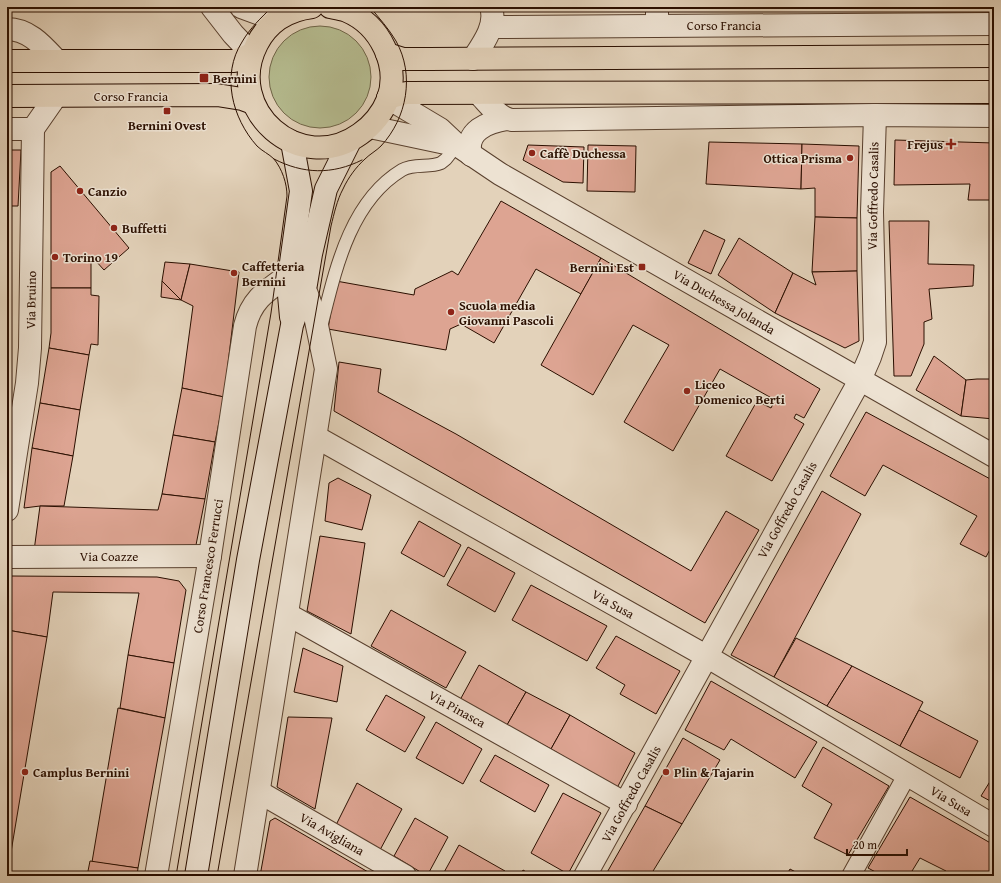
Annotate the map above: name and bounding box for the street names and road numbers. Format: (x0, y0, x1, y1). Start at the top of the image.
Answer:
street label: Corso Francia (687, 16, 762, 35)
street label: Corso Francia (94, 87, 169, 106)
street label: Via Goffredo Casalis (863, 142, 883, 250)
street label: Via Duchessa Jolanda (669, 265, 779, 339)
street label: Via Bruino (21, 270, 41, 329)
street label: Via Goffredo Casalis (752, 458, 822, 562)
street label: Corso Francesco Ferrucci (188, 497, 228, 635)
street label: Via Coazze (80, 547, 138, 566)
street label: Via Susa (588, 585, 638, 624)
street label: Via Pinasca (425, 686, 490, 733)
street label: Via Goffredo Casalis (596, 742, 666, 846)
street label: Via Susa (926, 781, 976, 821)
street label: Via Avigliana (296, 808, 369, 861)

